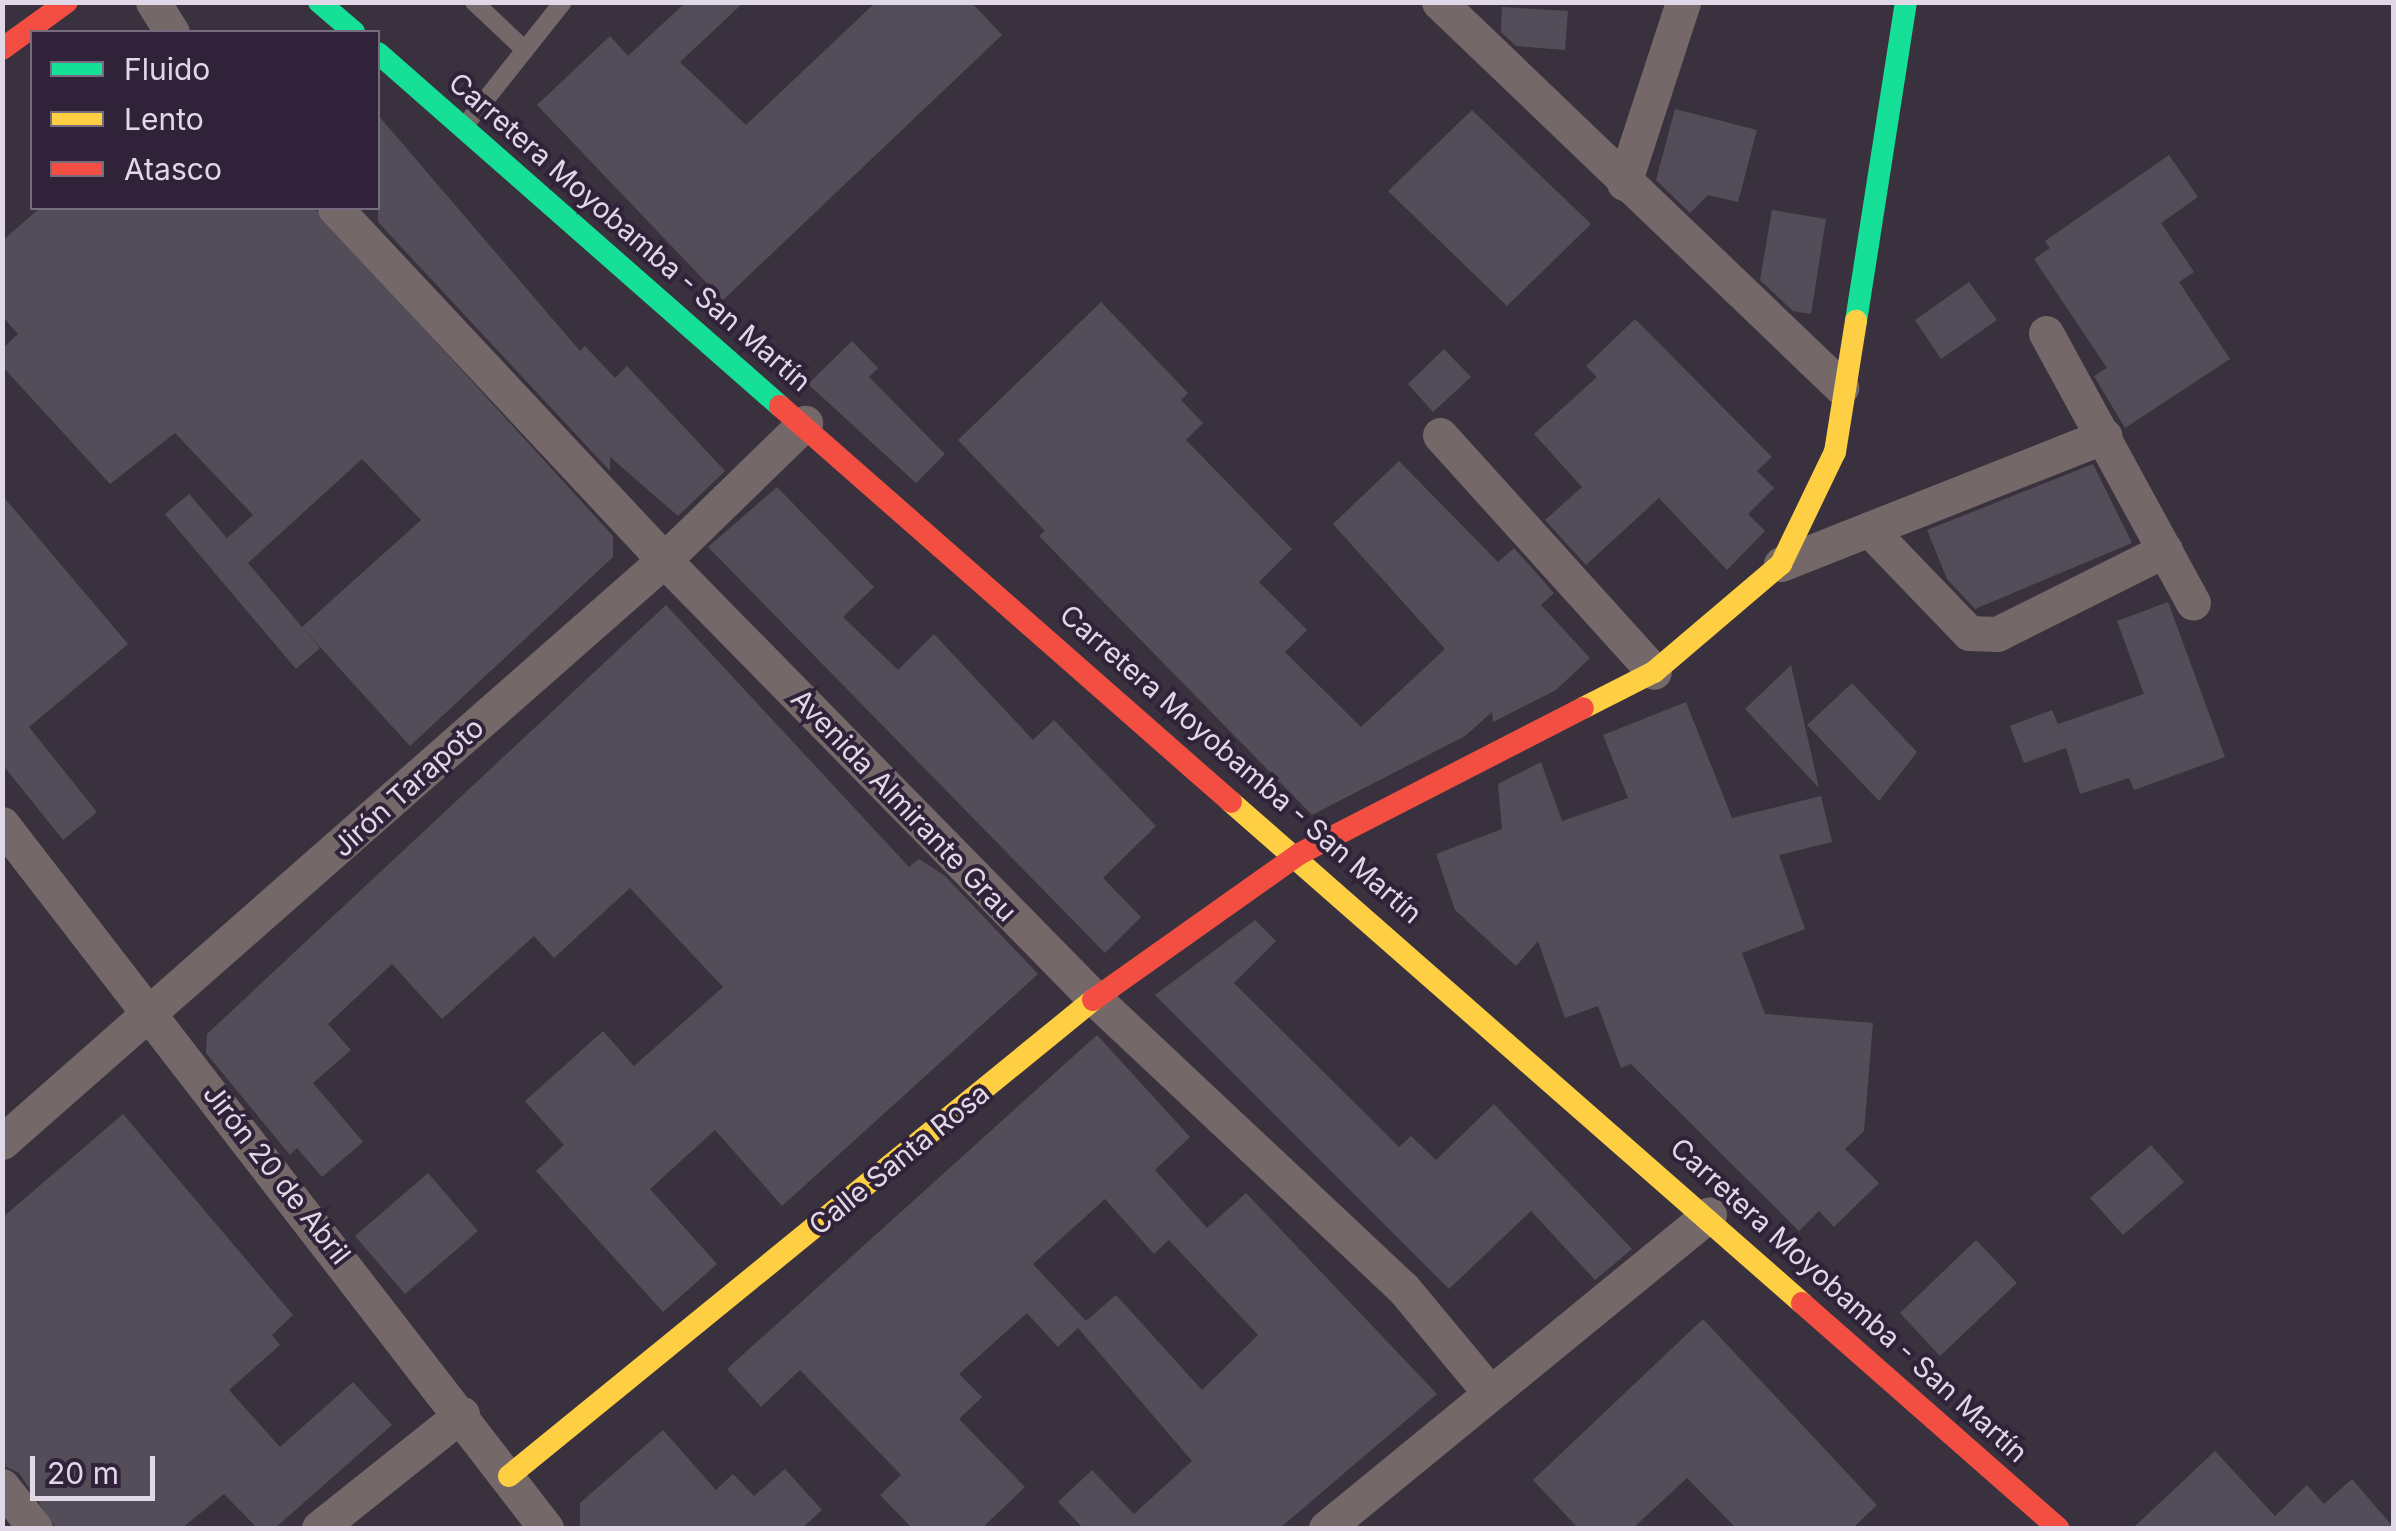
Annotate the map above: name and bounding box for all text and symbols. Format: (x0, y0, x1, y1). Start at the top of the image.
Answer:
legend (30, 30, 380, 210)
text: Fluido (124, 51, 210, 87)
street label: Carretera Moyobamba - San Martín (442, 66, 818, 398)
text: Lento (124, 101, 204, 137)
text: Atasco (124, 151, 222, 187)
street label: Carretera Moyobamba - San Martín (1053, 598, 1429, 930)
street label: Avenida Almirante Grau (784, 682, 1024, 928)
street label: Jirón Tarapoto (326, 710, 490, 864)
street label: Calle Santa Rosa (802, 1076, 996, 1242)
street label: Jirón 20 de Abril (196, 1077, 358, 1271)
street label: Carretera Moyobamba - San Martín (1664, 1131, 2034, 1469)
scale bar (35, 1436, 160, 1498)
text: 20 m (47, 1455, 119, 1491)

